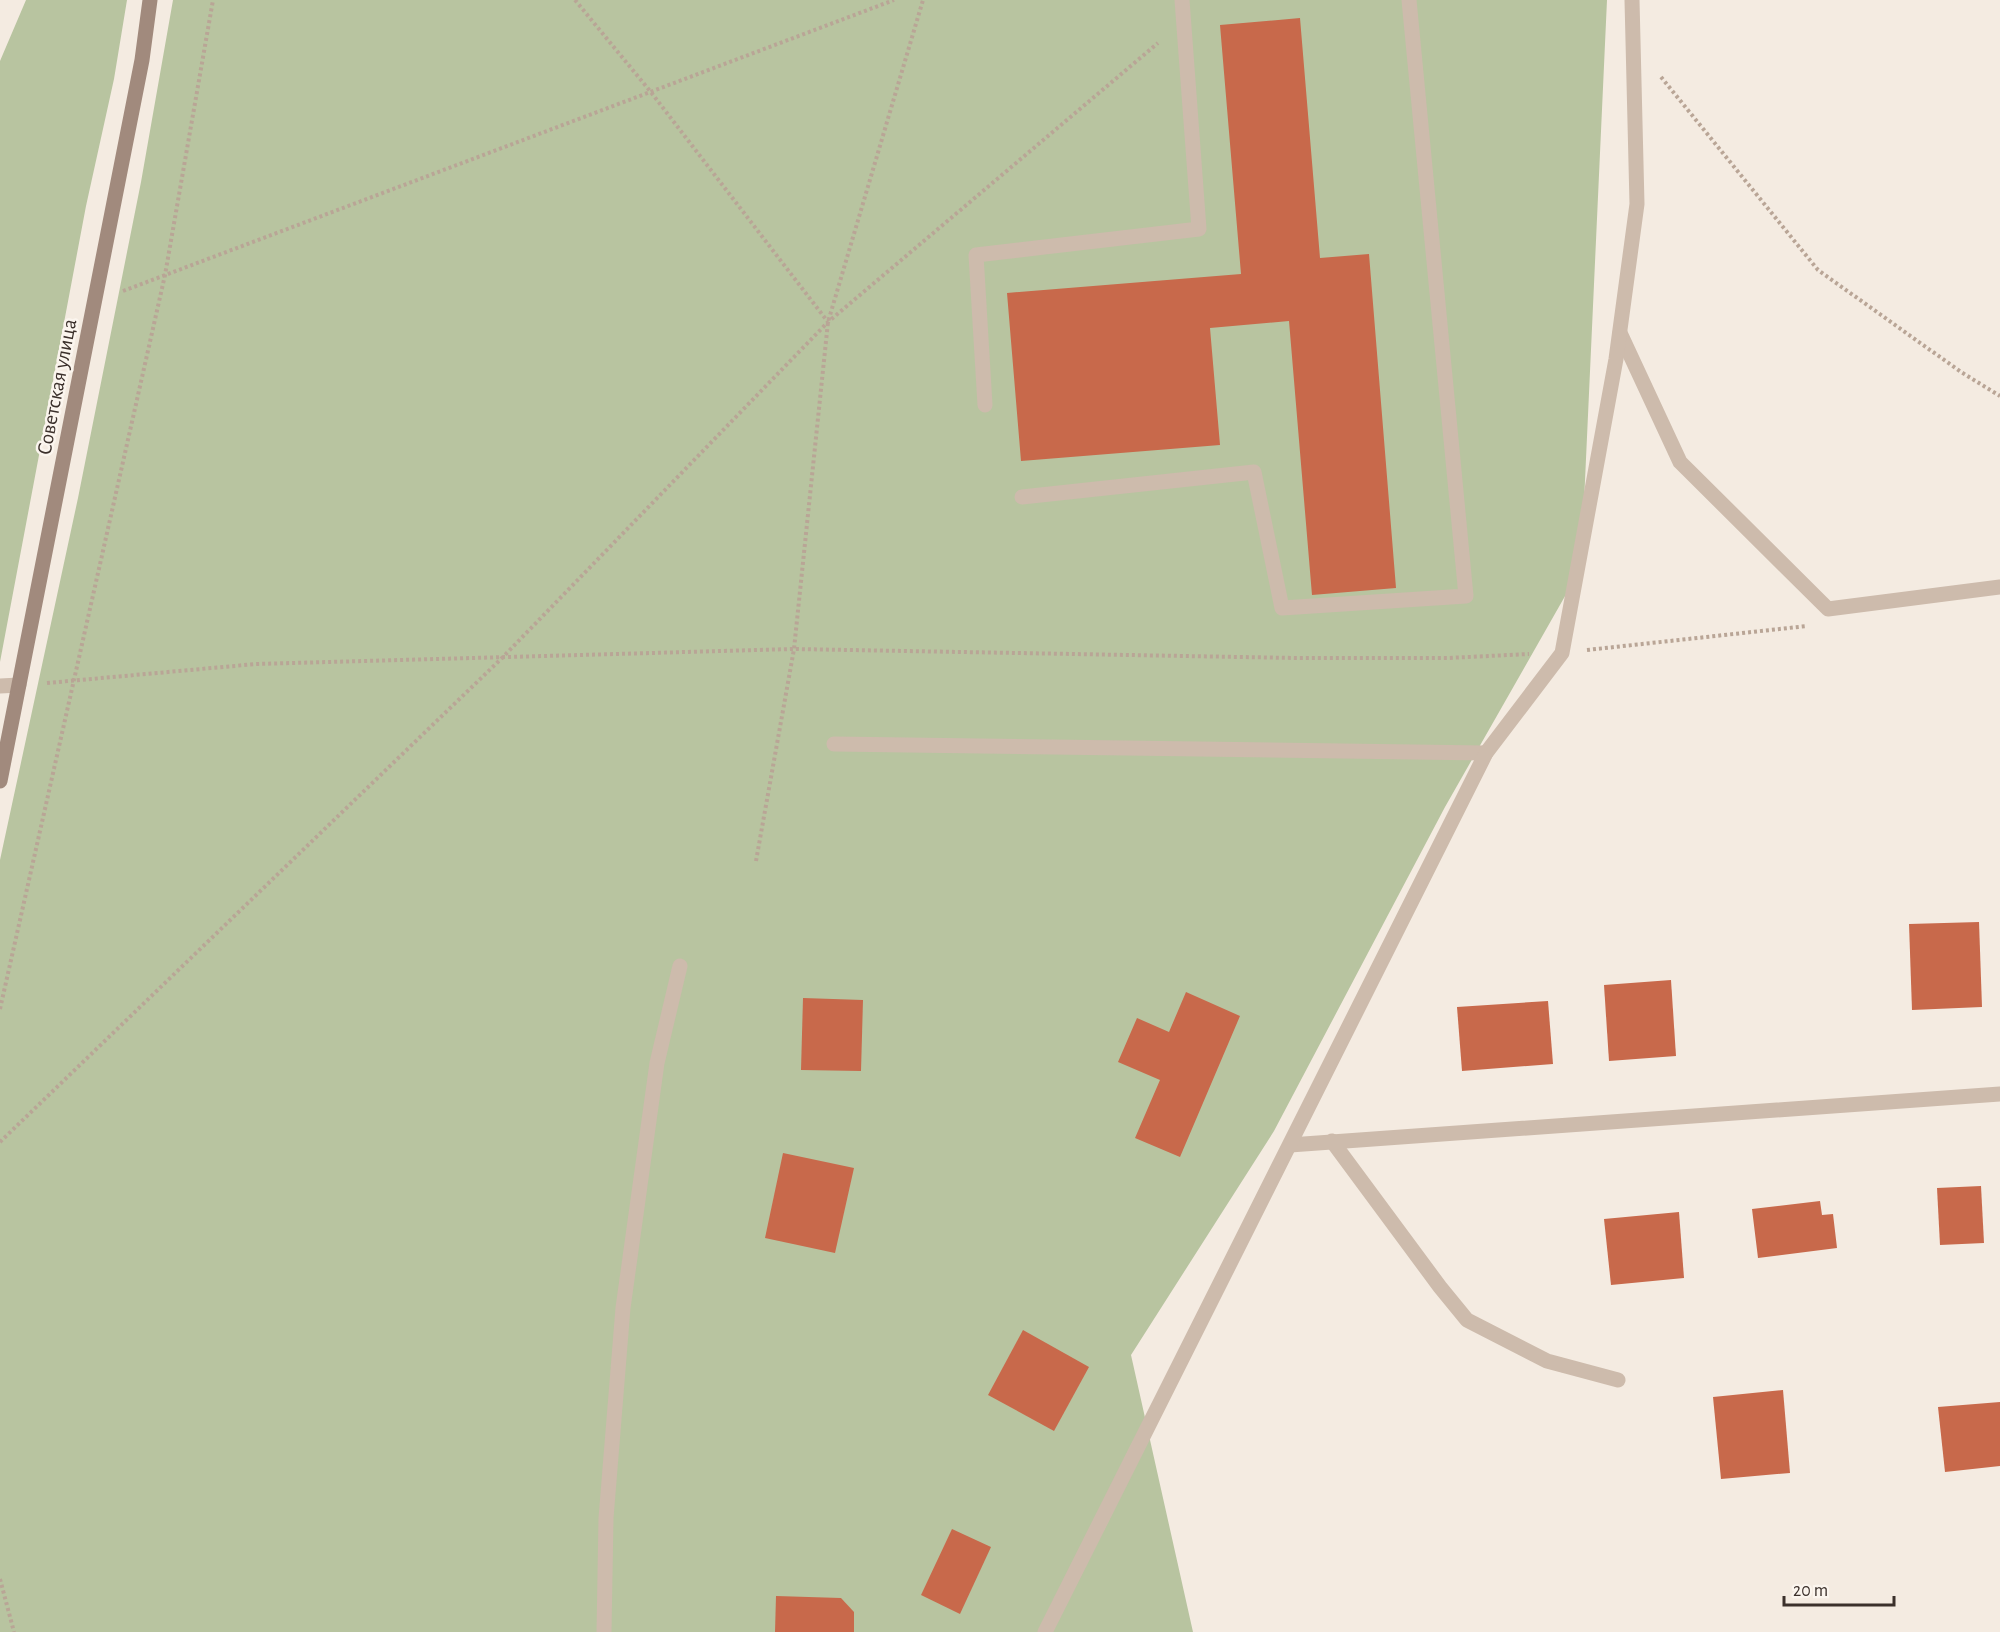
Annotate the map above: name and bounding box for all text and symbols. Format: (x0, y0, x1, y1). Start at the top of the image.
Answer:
street label: Советская улица (34, 317, 81, 457)
scale bar (1784, 1569, 1894, 1607)
text: 20 m (1793, 1582, 1828, 1600)

